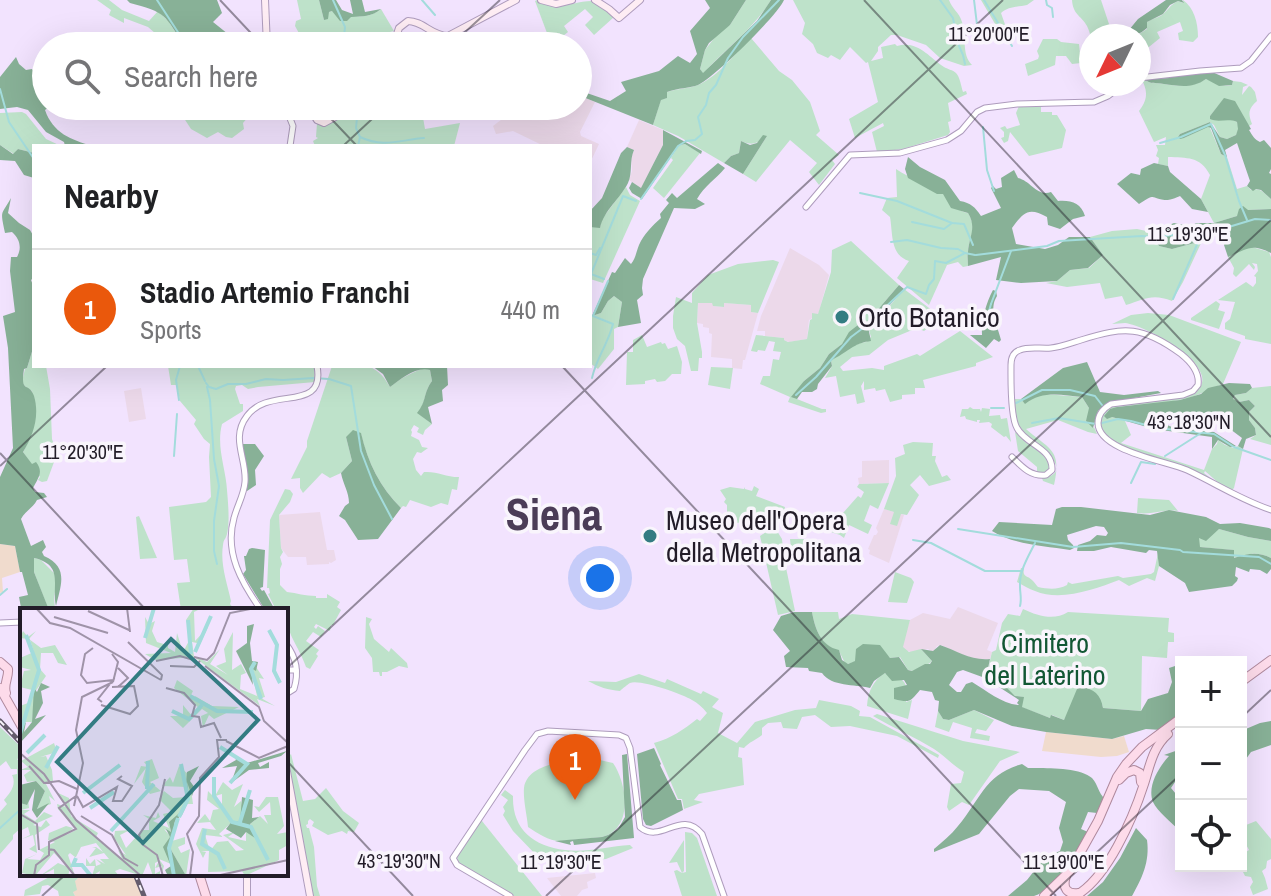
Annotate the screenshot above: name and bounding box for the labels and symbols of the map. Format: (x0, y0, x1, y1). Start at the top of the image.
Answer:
text: 11°20'00"E (948, 20, 1030, 47)
north arrow (1079, 24, 1151, 96)
text: 11°19'30"E (1147, 220, 1229, 247)
place label: Orto Botanico (858, 298, 1000, 336)
marker: Orto Botanico (833, 308, 851, 326)
text: 43°18'30"N (1147, 408, 1231, 435)
text: 11°20'30"E (42, 438, 124, 465)
district label: Siena (506, 484, 602, 544)
place label: Museo dell'Opera della Metropolitana (666, 501, 862, 571)
marker: Museo dell'Opera della Metropolitana (641, 527, 659, 545)
your location (580, 558, 620, 598)
inset map (20, 608, 288, 876)
park label: Cimitero del Laterino (984, 624, 1106, 694)
pin: 1 (549, 734, 601, 800)
text: 43°19'30"N (357, 847, 441, 874)
text: 11°19'30"E (520, 848, 602, 875)
text: 11°19'00"E (1023, 848, 1105, 875)

